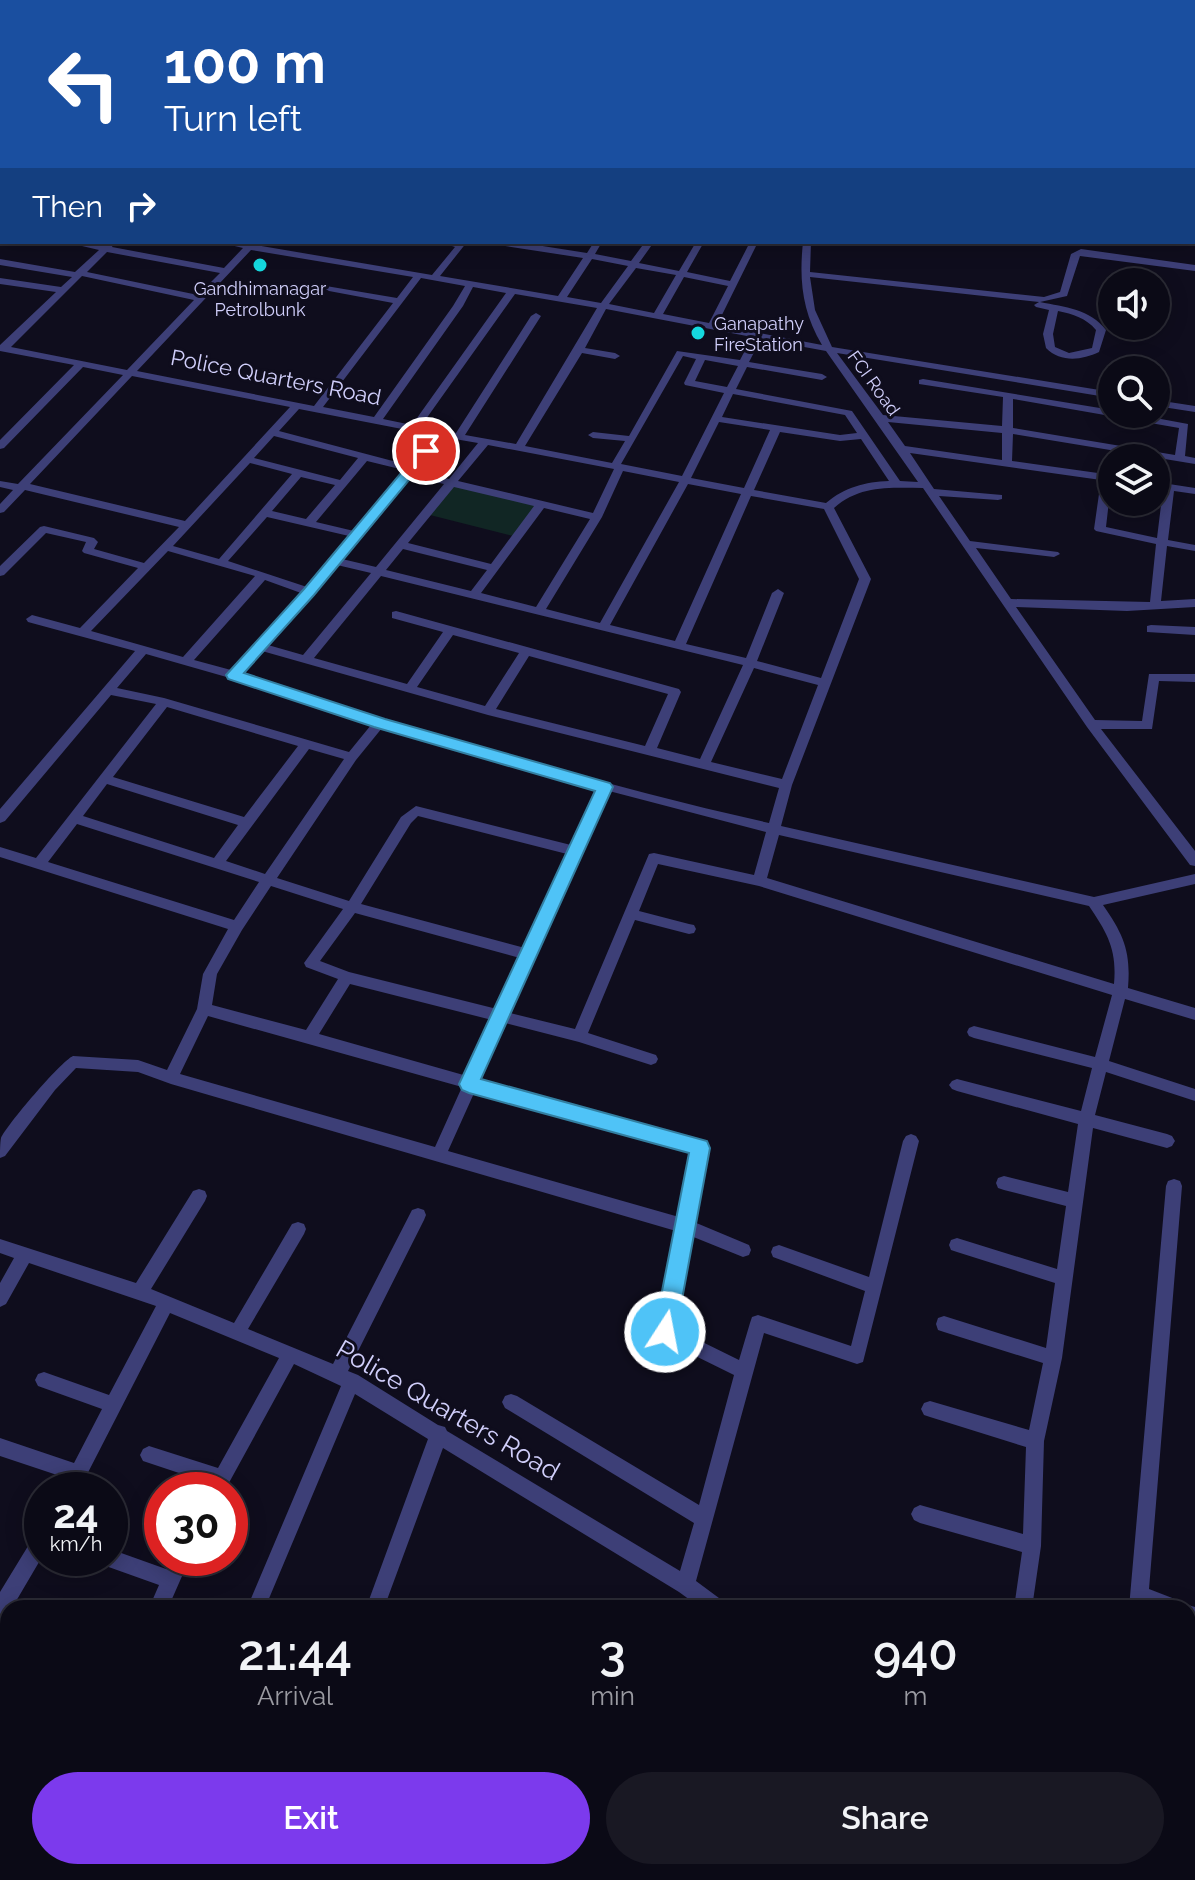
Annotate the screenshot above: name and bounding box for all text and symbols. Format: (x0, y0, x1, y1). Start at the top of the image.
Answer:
text: 100 m (164, 30, 326, 96)
icon: left (32, 32, 136, 136)
text: Turn left (164, 97, 302, 139)
icon: right (119, 184, 163, 228)
text: Then (32, 189, 103, 224)
marker: Gandhimanagar Petrolbunk (251, 256, 269, 274)
map controls (1098, 268, 1170, 516)
button: sound (1098, 268, 1170, 340)
place label: Gandhimanagar Petrolbunk (194, 278, 327, 320)
place label: Ganapathy FireStation (714, 313, 804, 355)
marker: Ganapathy FireStation (689, 324, 707, 342)
street label: Police Quarters Road (169, 344, 383, 410)
street label: FCI Road (843, 347, 905, 419)
button: search (1098, 356, 1170, 428)
pin (392, 417, 460, 485)
icon: arrive (404, 429, 448, 473)
button: layers (1098, 444, 1170, 516)
position arrow (623, 1290, 707, 1374)
street label: Police Quarters Road (331, 1334, 565, 1486)
speed limit sign: 30 (144, 1472, 248, 1576)
text: 24 (53, 1490, 99, 1537)
text: km/h (50, 1532, 102, 1556)
text: 21:44 (238, 1625, 352, 1681)
text: 3 (599, 1625, 626, 1681)
text: 940 (873, 1625, 958, 1681)
text: Arrival (257, 1681, 333, 1711)
text: min (590, 1681, 635, 1711)
text: m (903, 1681, 927, 1711)
button: Exit (32, 1772, 590, 1864)
button: Share (606, 1772, 1164, 1864)

